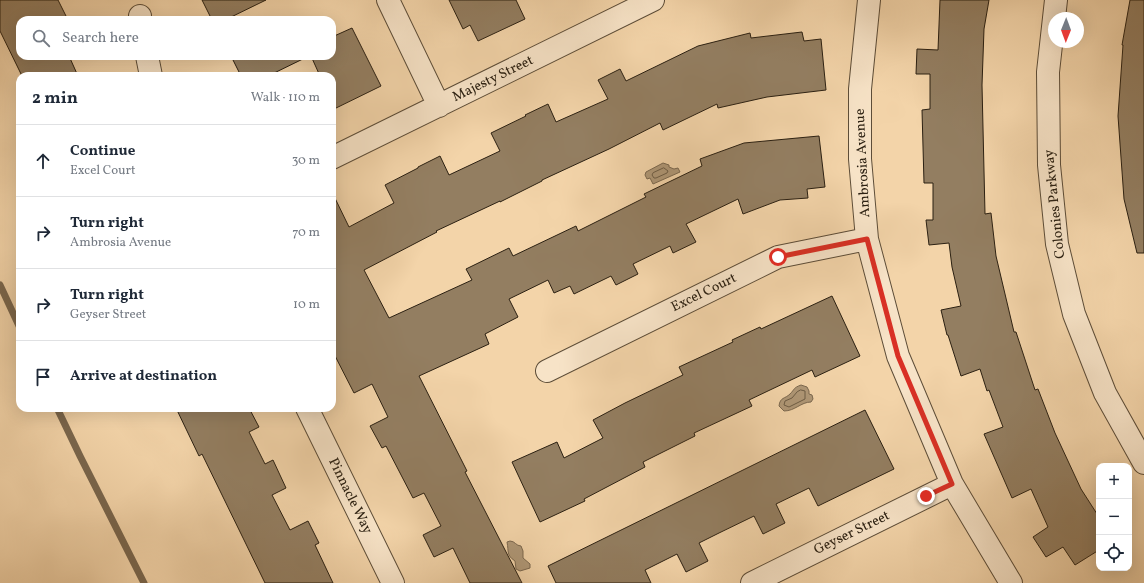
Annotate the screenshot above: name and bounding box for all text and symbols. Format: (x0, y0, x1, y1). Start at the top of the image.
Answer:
north arrow (1048, 12, 1084, 48)
search box (16, 16, 336, 60)
icon: search (30, 27, 52, 49)
text: Search here (62, 28, 139, 49)
street label: Majesty Street (449, 51, 537, 107)
text: 2 min (32, 87, 78, 110)
text: Walk · 110 m (251, 89, 320, 107)
street label: Ambrosia Avenue (851, 108, 875, 218)
text: Continue (70, 141, 135, 162)
street label: Colonies Parkway (1040, 148, 1070, 260)
icon: ahead (32, 150, 54, 172)
text: 30 m (292, 152, 320, 170)
text: Excel Court (70, 162, 136, 180)
text: Turn right (70, 213, 144, 234)
icon: right (32, 222, 54, 244)
text: 70 m (292, 224, 320, 242)
text: Ambrosia Avenue (70, 234, 171, 252)
route start (769, 248, 787, 266)
street label: Excel Court (668, 269, 740, 317)
text: Turn right (70, 285, 144, 306)
icon: right (32, 294, 54, 316)
text: 10 m (293, 296, 320, 314)
text: Geyser Street (70, 306, 146, 324)
icon: arrive (32, 366, 54, 388)
text: Arrive at destination (70, 366, 217, 387)
street label: Pinnacle Way (323, 455, 377, 538)
map controls (1096, 463, 1132, 571)
button: + (1096, 463, 1132, 499)
route end (917, 487, 935, 505)
button: − (1096, 499, 1132, 535)
street label: Geyser Street (811, 506, 893, 560)
button: locate (1096, 535, 1132, 571)

